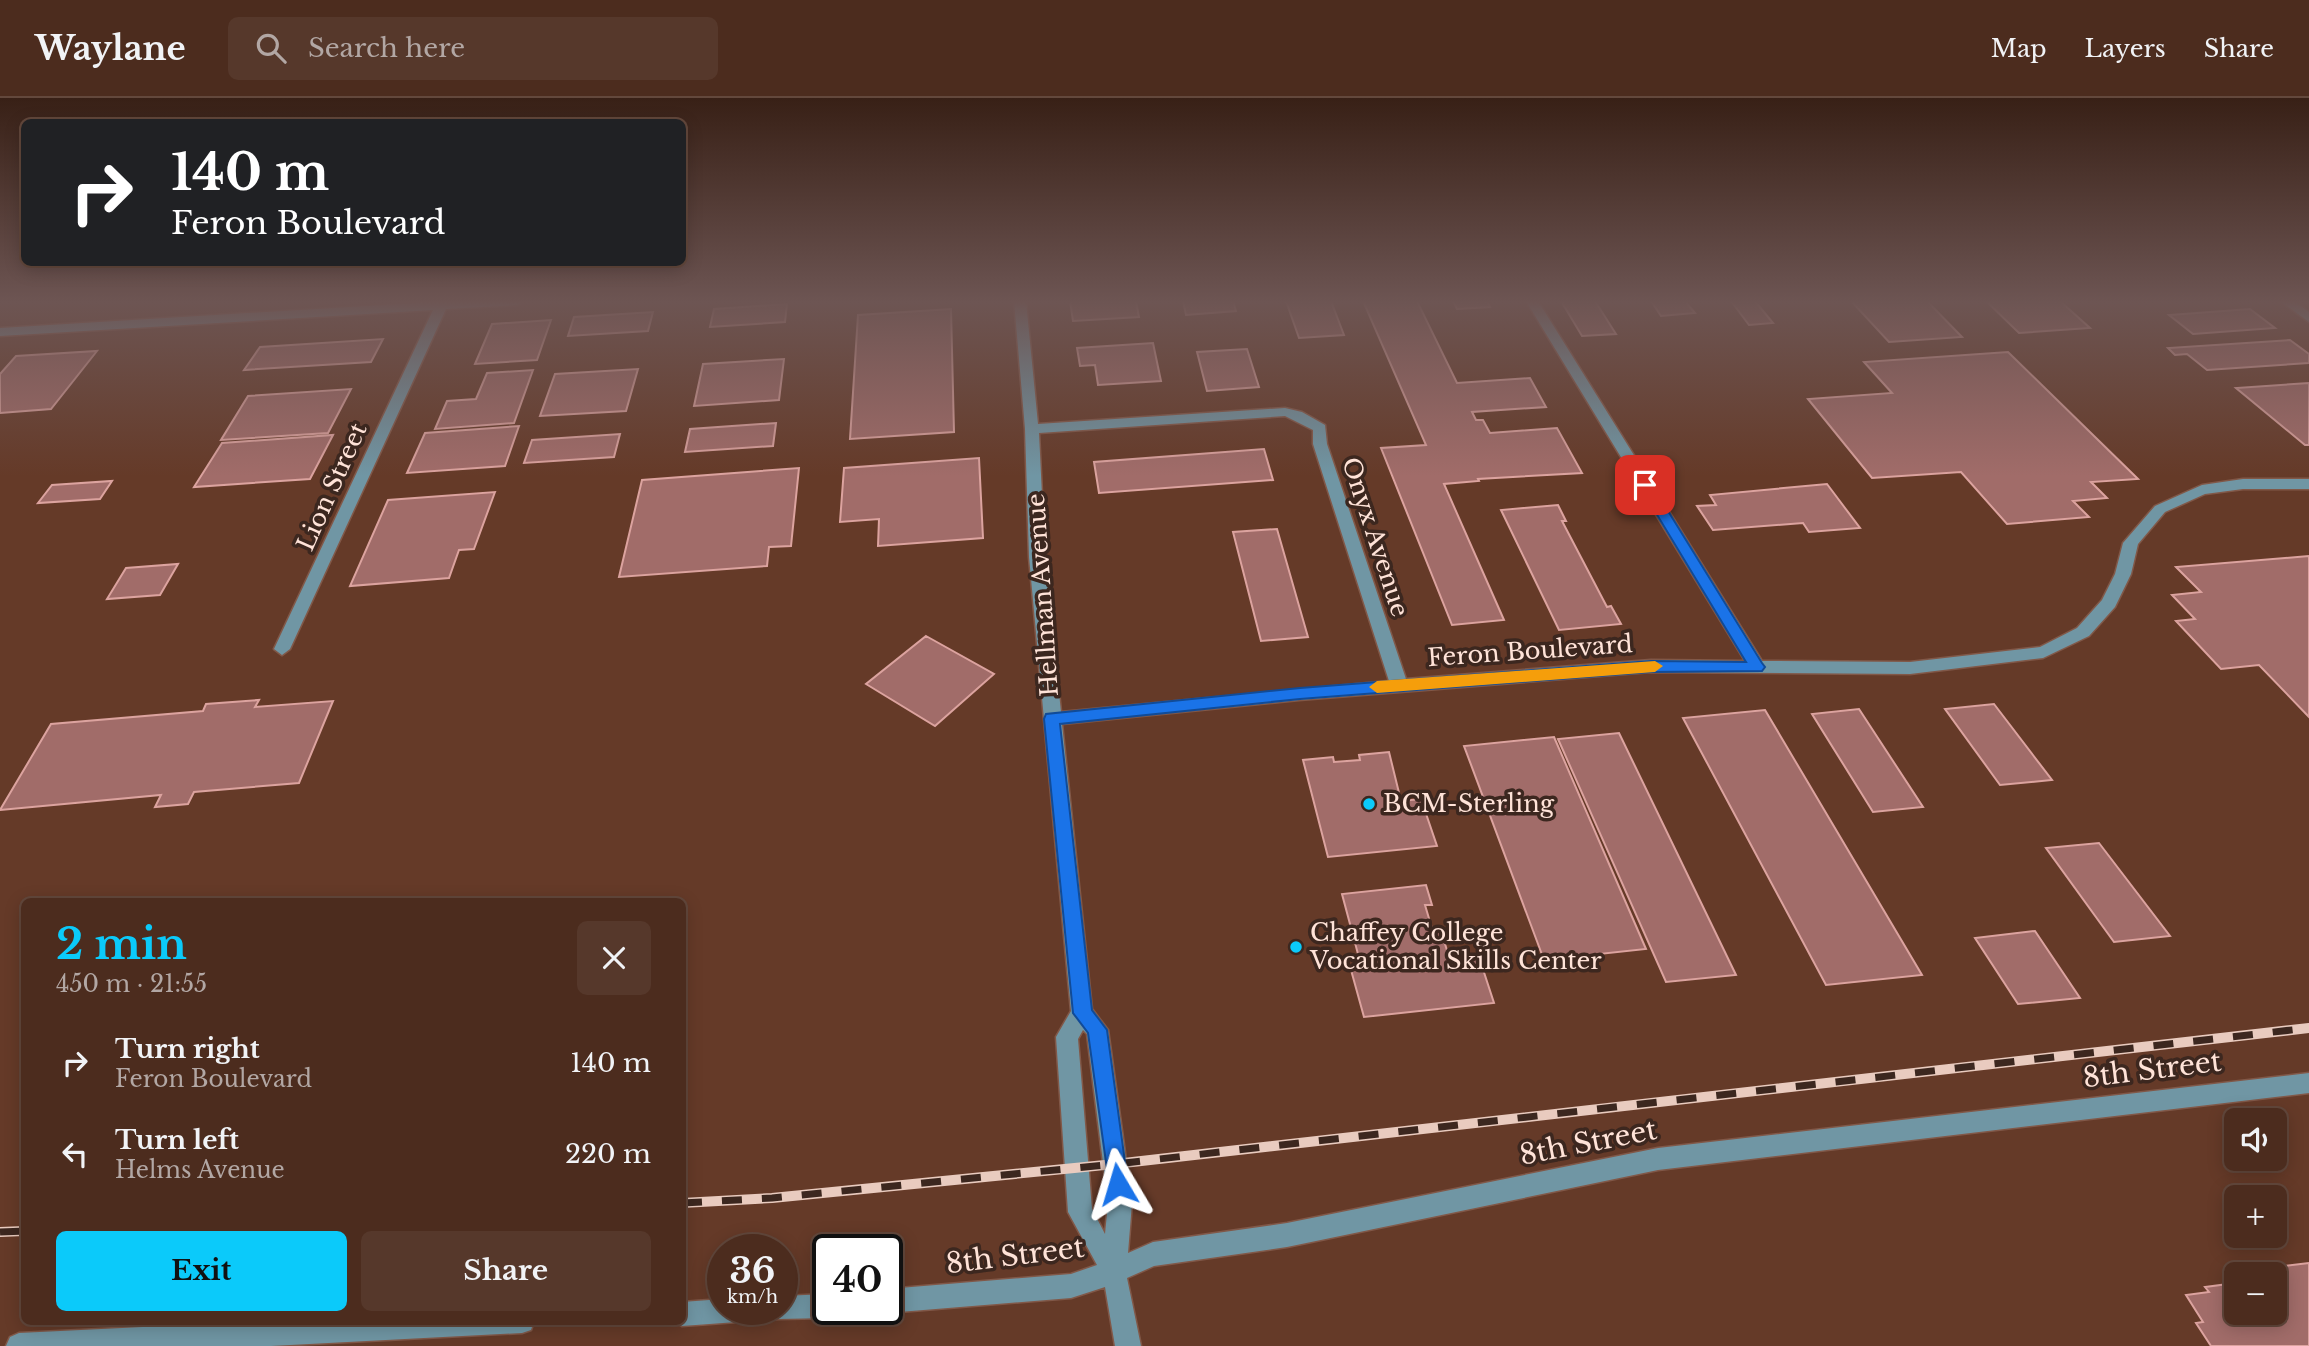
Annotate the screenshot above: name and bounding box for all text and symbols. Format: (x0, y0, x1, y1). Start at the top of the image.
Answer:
search box (228, 17, 718, 80)
text: Waylane (35, 28, 186, 69)
icon: search (252, 29, 290, 67)
text: Search here (308, 32, 465, 64)
text: Map (1991, 34, 2047, 63)
text: Layers (2085, 34, 2166, 63)
text: Share (2204, 34, 2274, 63)
text: 140 m (171, 142, 329, 203)
icon: right (56, 147, 147, 238)
text: Feron Boulevard (171, 203, 445, 243)
street label: Lion Street (290, 418, 373, 555)
street label: Onyx Avenue (1336, 454, 1415, 620)
pin (1615, 455, 1675, 515)
icon: arrive (1626, 466, 1664, 504)
street label: Hellman Avenue (1021, 492, 1064, 698)
street label: Feron Boulevard (1426, 629, 1634, 672)
place label: BCM-Sterling (1383, 789, 1555, 818)
marker: BCM-Sterling (1361, 796, 1377, 812)
text: 2 min (56, 918, 187, 970)
place label: Chaffey College Vocational Skills Center (1309, 918, 1602, 975)
button: close (577, 921, 651, 995)
marker: Chaffey College Vocational Skills Center (1288, 939, 1304, 955)
text: 450 m · 21:55 (56, 970, 207, 998)
text: Turn right (115, 1033, 260, 1065)
icon: right (56, 1044, 94, 1082)
street label: 8th Street (2081, 1044, 2224, 1095)
text: 140 m (570, 1047, 651, 1079)
text: Feron Boulevard (115, 1065, 312, 1093)
map controls (2224, 1108, 2287, 1325)
button: sound (2224, 1108, 2287, 1171)
street label: 8th Street (1516, 1112, 1660, 1173)
text: Turn left (115, 1124, 239, 1156)
icon: left (56, 1135, 94, 1173)
text: 220 m (565, 1138, 651, 1170)
position arrow (1081, 1147, 1155, 1221)
text: Helms Avenue (115, 1156, 285, 1184)
button: + (2224, 1185, 2287, 1248)
street label: 8th Street (944, 1230, 1087, 1281)
button: Exit (56, 1231, 347, 1311)
button: Share (361, 1231, 651, 1311)
speed limit sign: 40 (812, 1234, 903, 1325)
text: 36 (730, 1249, 775, 1292)
button: − (2224, 1262, 2287, 1325)
text: km/h (727, 1286, 778, 1308)

